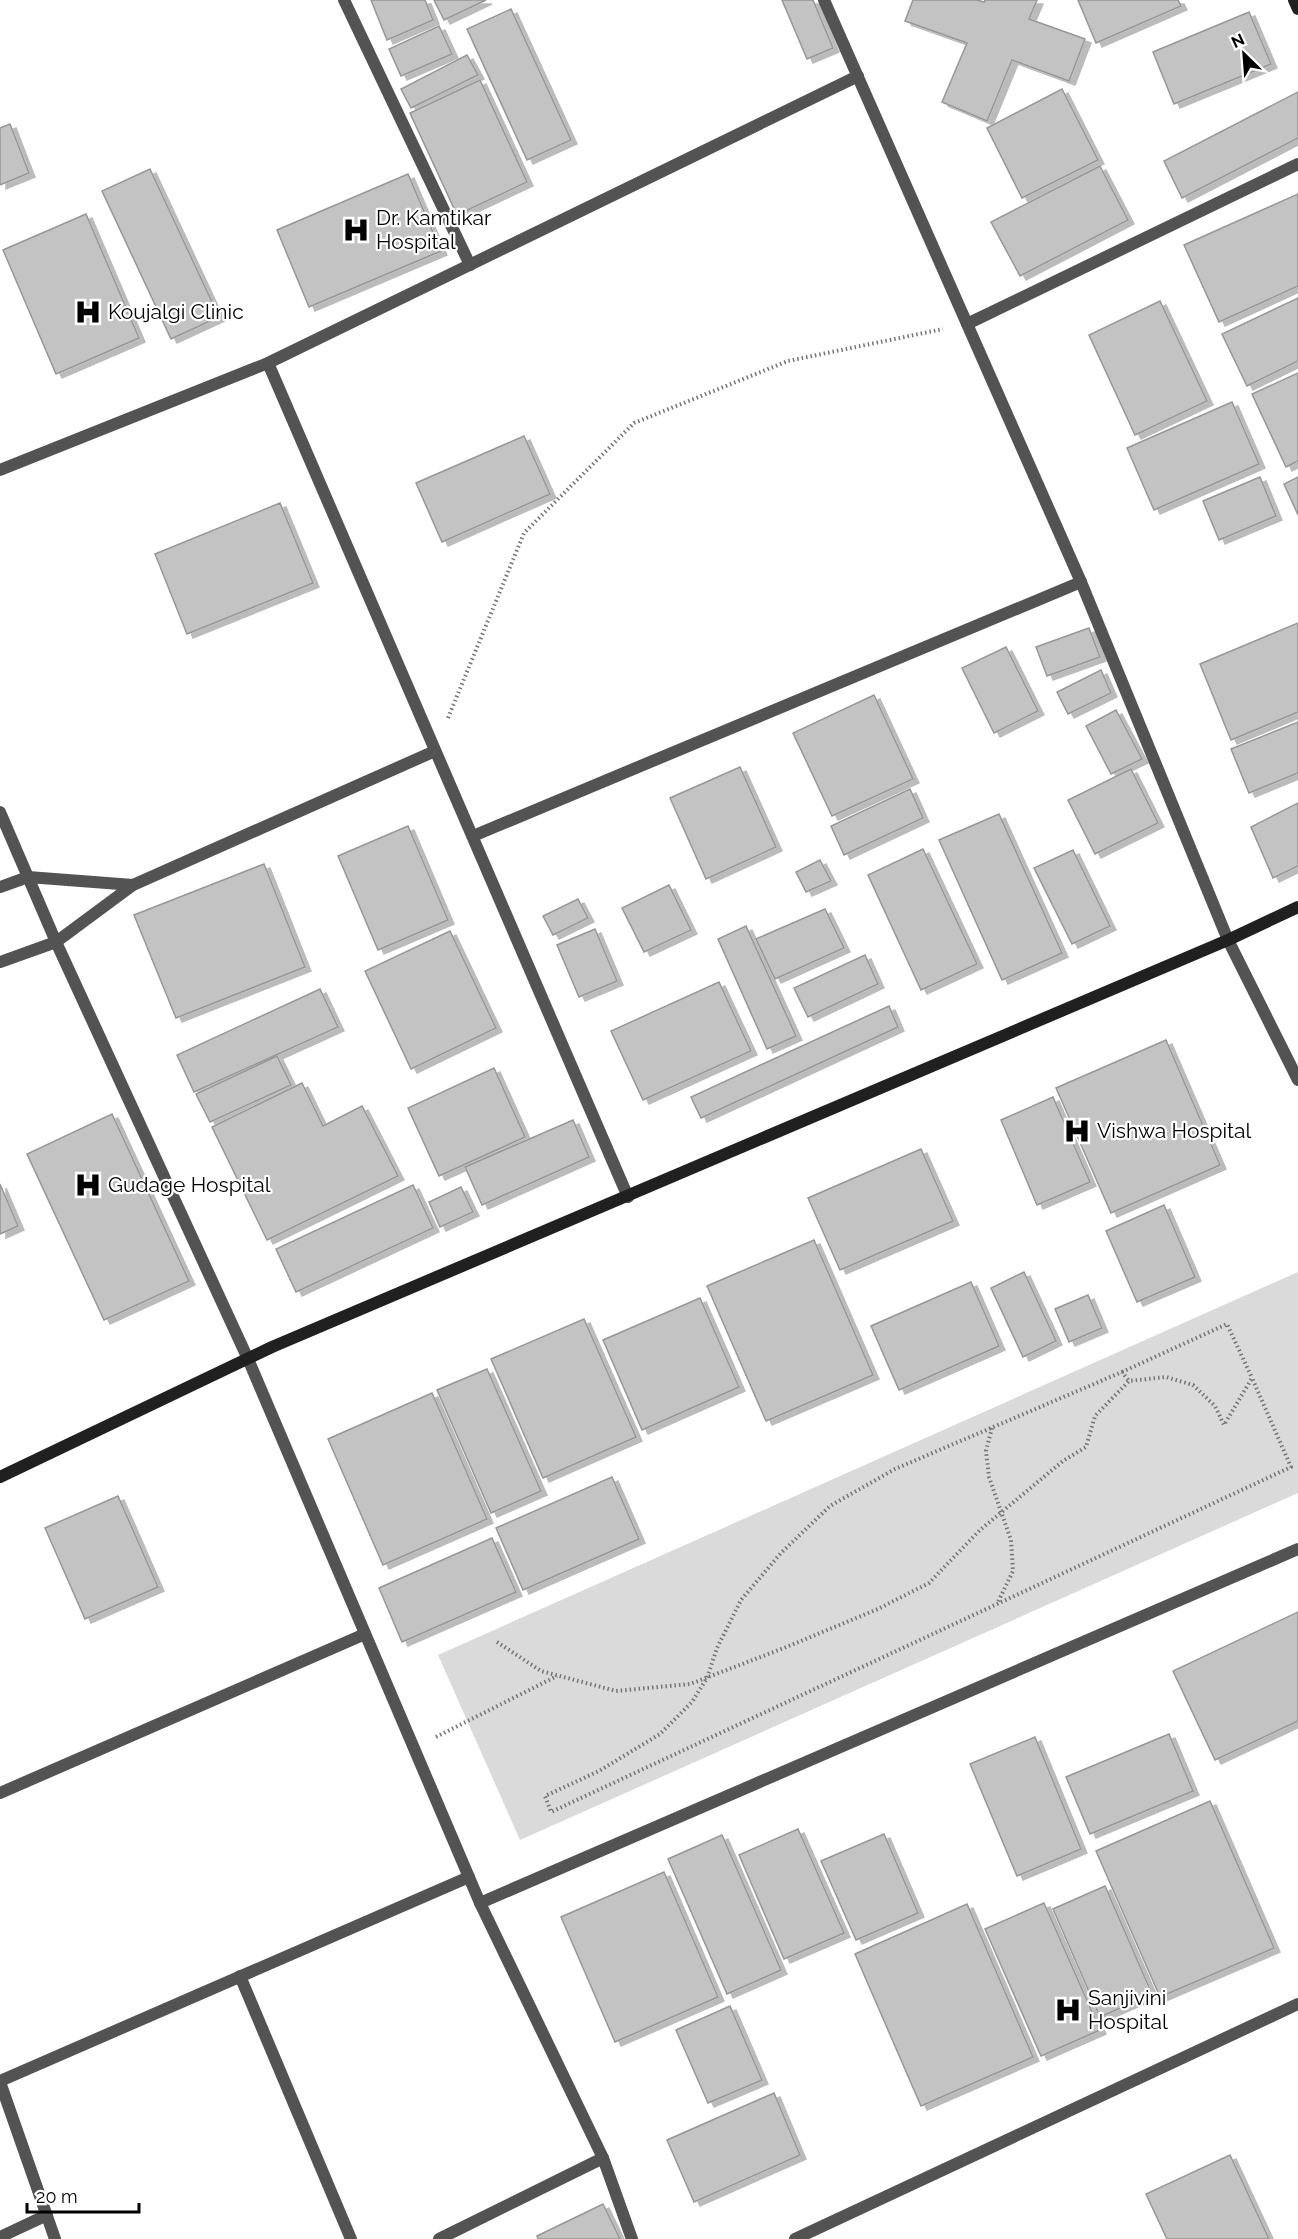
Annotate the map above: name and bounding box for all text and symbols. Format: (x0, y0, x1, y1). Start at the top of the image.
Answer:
north arrow (1214, 24, 1274, 84)
text: N (1228, 30, 1247, 52)
place label: Dr. Kamtikar Hospital (376, 205, 492, 254)
hospital icon: Dr. Kamtikar Hospital (341, 215, 371, 245)
hospital icon: Koujalgi Clinic (73, 297, 103, 327)
place label: Koujalgi Clinic (108, 299, 244, 324)
hospital icon: Vishwa Hospital (1062, 1116, 1092, 1146)
place label: Vishwa Hospital (1097, 1118, 1252, 1143)
hospital icon: Gudage Hospital (73, 1170, 103, 1200)
place label: Gudage Hospital (108, 1172, 271, 1197)
place label: Sanjivini Hospital (1088, 1985, 1168, 2034)
hospital icon: Sanjivini Hospital (1053, 1995, 1083, 2025)
scale bar (27, 2176, 140, 2214)
text: 20 m (36, 2186, 78, 2207)

